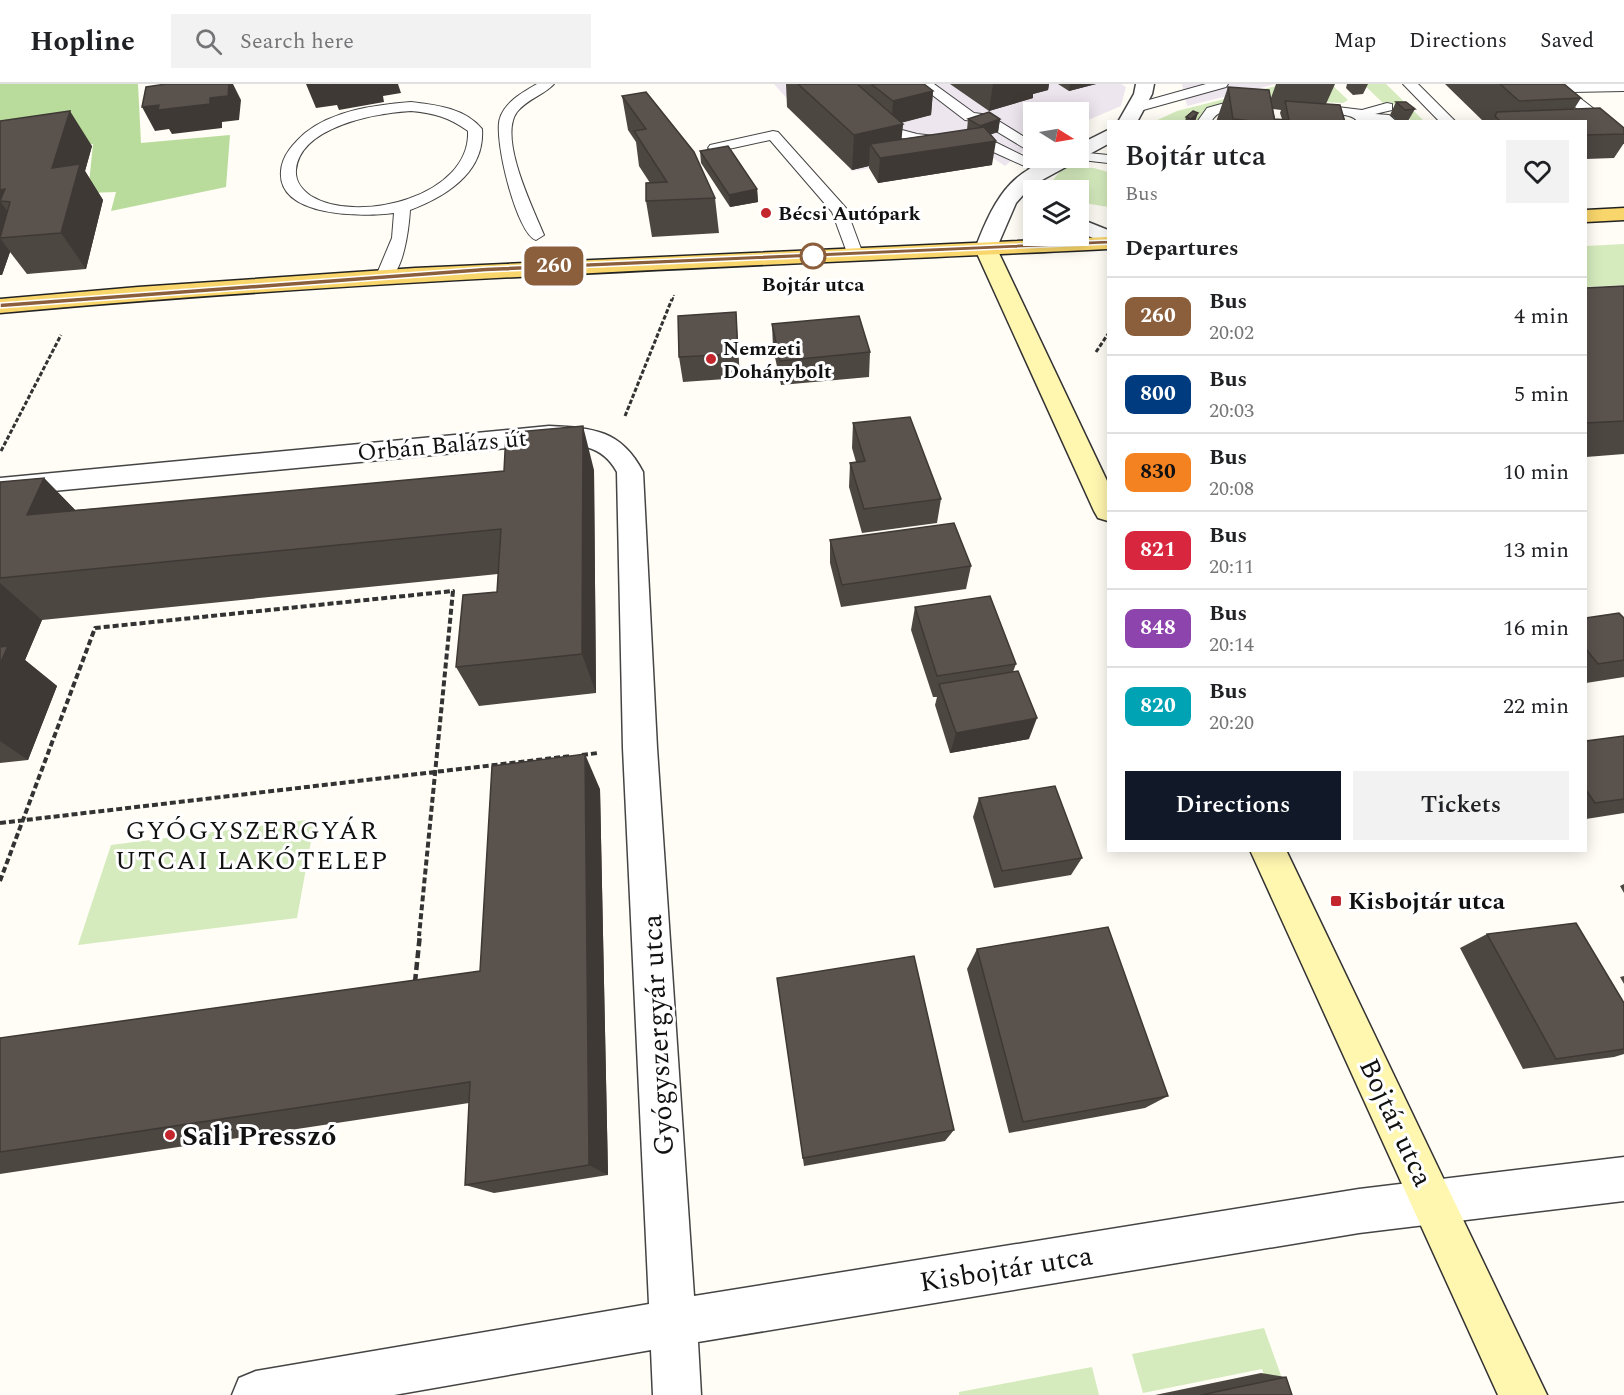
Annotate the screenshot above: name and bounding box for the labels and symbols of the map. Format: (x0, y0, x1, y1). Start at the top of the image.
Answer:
north arrow (1023, 102, 1089, 168)
place label: Bécsi Autópark (778, 199, 921, 229)
marker: Bécsi Autópark (759, 206, 773, 220)
marker: Bojtár utca (800, 243, 826, 269)
line badge: 260 (520, 246, 588, 285)
place label: Bojtár utca (762, 270, 865, 300)
place label: Nemzeti Dohánybolt (723, 334, 832, 387)
marker: Nemzeti Dohánybolt (704, 352, 718, 366)
street label: Orbán Balázs út (356, 421, 528, 471)
district label: GYÓGYSZERGYÁR UTCAI LAKÓTELEP (115, 811, 389, 881)
place label: Kisbojtár utca (1348, 884, 1506, 920)
marker: Kisbojtár utca (1329, 894, 1343, 908)
street label: Gyógyszergyár utca (631, 913, 686, 1157)
street label: Bojtár utca (1347, 1051, 1444, 1194)
place label: Sali Presszó (182, 1115, 336, 1158)
marker: Sali Presszó (163, 1128, 177, 1142)
street label: Kisbojtár utca (917, 1235, 1096, 1304)

